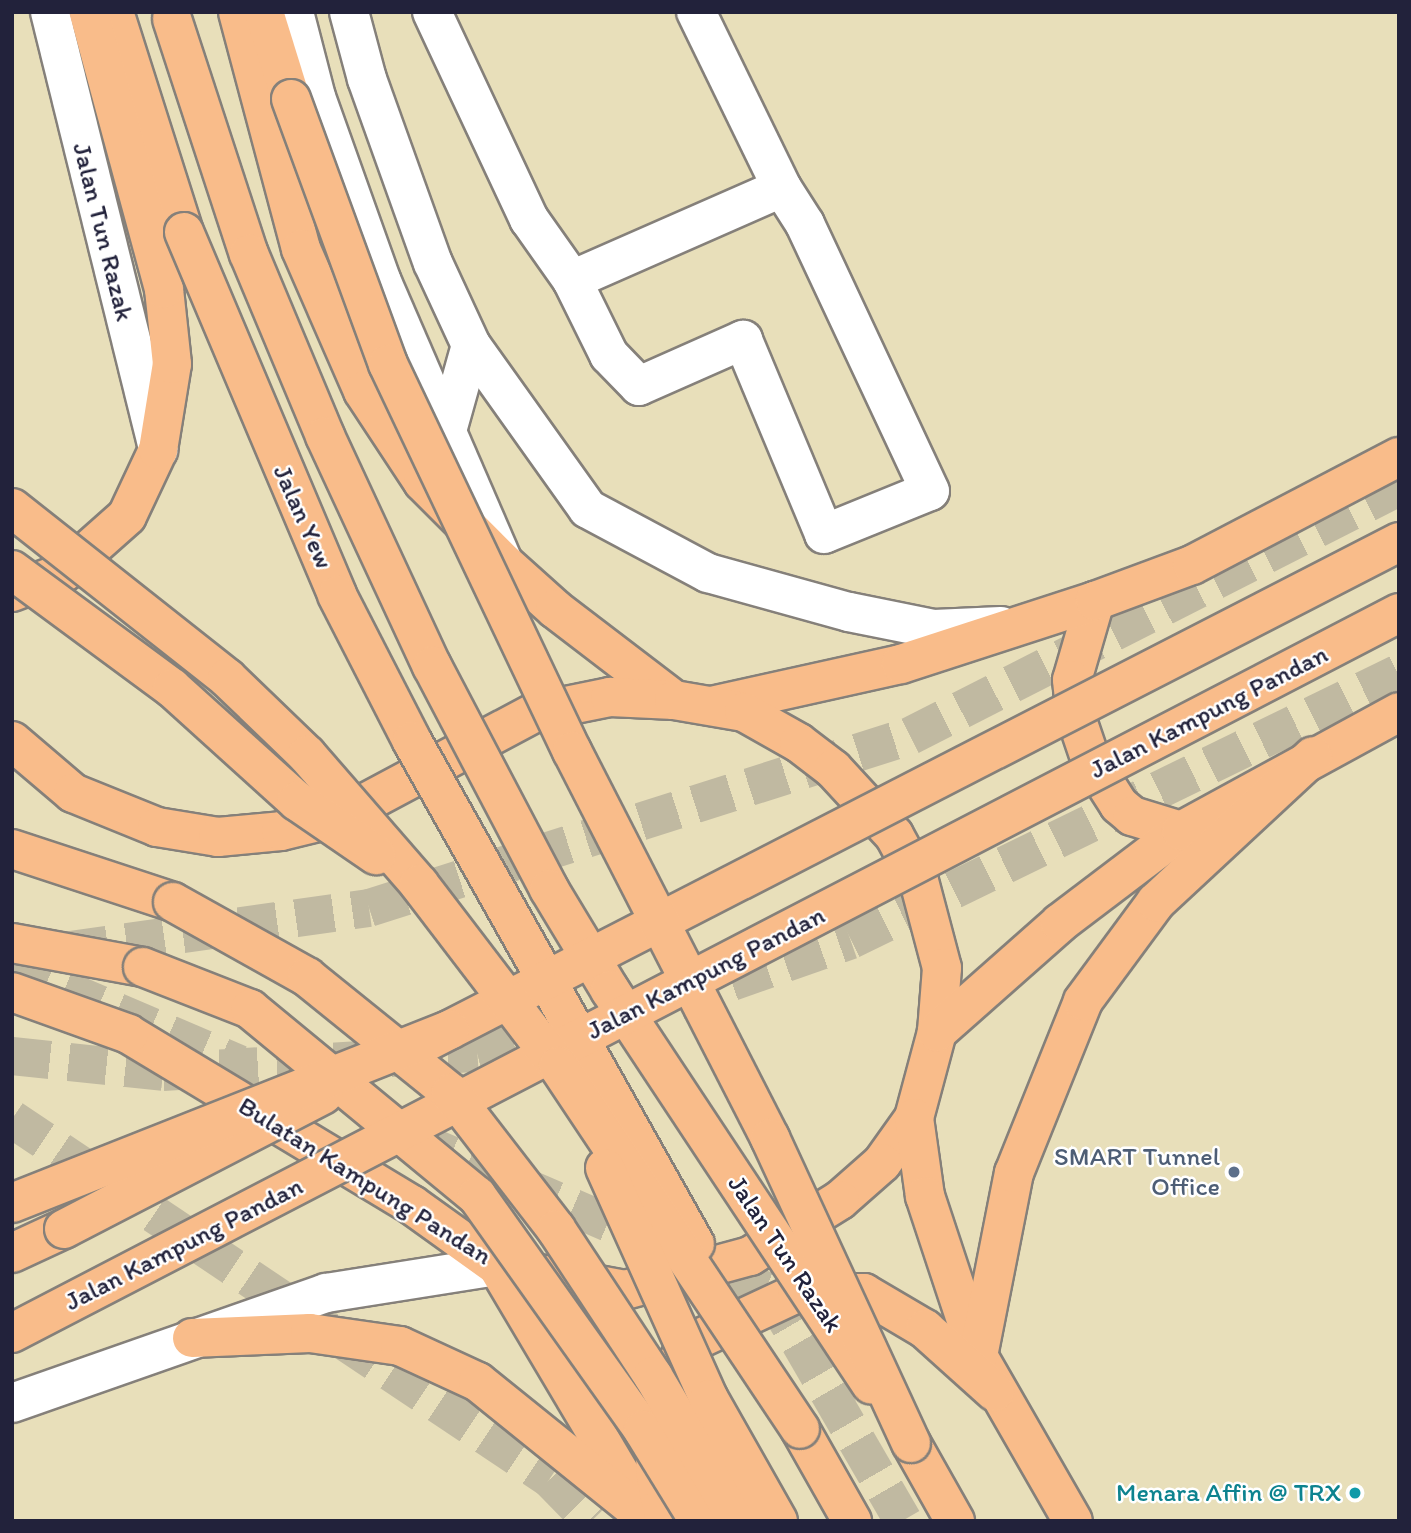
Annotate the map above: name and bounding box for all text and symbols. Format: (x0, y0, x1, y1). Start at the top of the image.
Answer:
street label: Jalan Tun Razak (66, 141, 140, 323)
street label: Jalan Yew (266, 460, 340, 574)
street label: Jalan Kampung Pandan (1085, 639, 1333, 785)
street label: Jalan Kampung Pandan (582, 900, 830, 1046)
street label: Bulatan Kampung Pandan (233, 1090, 497, 1272)
place label: SMART Tunnel Office (1056, 1141, 1220, 1202)
marker: SMART Tunnel Office (1226, 1164, 1242, 1180)
street label: Jalan Tun Razak (722, 1170, 848, 1338)
street label: Jalan Kampung Pandan (60, 1171, 308, 1317)
place label: Menara Affin @ TRX (1116, 1477, 1341, 1509)
marker: Menara Affin @ TRX (1347, 1485, 1363, 1501)

